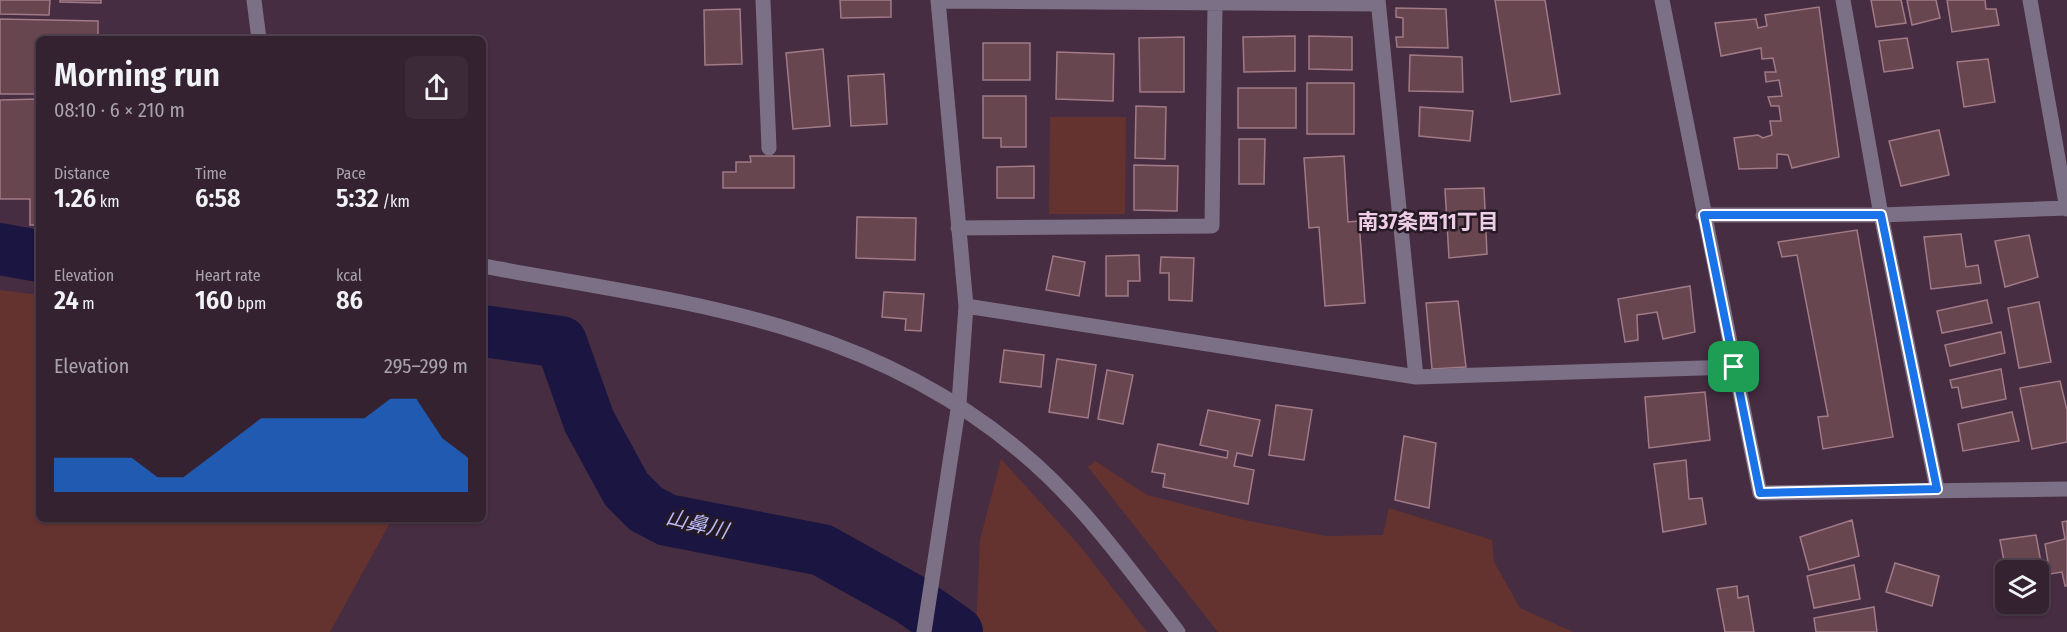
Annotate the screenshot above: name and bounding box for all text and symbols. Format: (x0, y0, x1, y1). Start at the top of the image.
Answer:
text: Morning run (54, 55, 220, 95)
button: share (405, 56, 468, 119)
text: 08:10 · 6 × 210 m (54, 98, 185, 122)
text: Distance (54, 164, 110, 183)
text: Time (195, 164, 227, 183)
text: Pace (336, 164, 366, 183)
text: 1.26 (54, 183, 96, 214)
text: 6:58 (195, 183, 241, 214)
text: 5:32 (336, 183, 379, 214)
text: km (96, 192, 120, 211)
text: /km (379, 192, 410, 211)
district label: 南37条西11丁目 (1357, 209, 1499, 235)
text: Elevation (54, 266, 114, 285)
text: Heart rate (195, 266, 261, 285)
text: kcal (336, 266, 362, 285)
text: 24 (54, 285, 79, 316)
text: 160 (195, 285, 233, 316)
text: 86 (336, 285, 363, 316)
text: m (79, 294, 95, 313)
text: bpm (233, 294, 266, 313)
pin (1708, 341, 1759, 392)
icon: arrive (1717, 350, 1750, 383)
text: Elevation (54, 354, 129, 378)
text: 295–299 m (384, 354, 468, 378)
water label: 山鼻川 (663, 504, 733, 545)
map controls (1995, 560, 2049, 614)
button: layers (1995, 560, 2049, 614)

